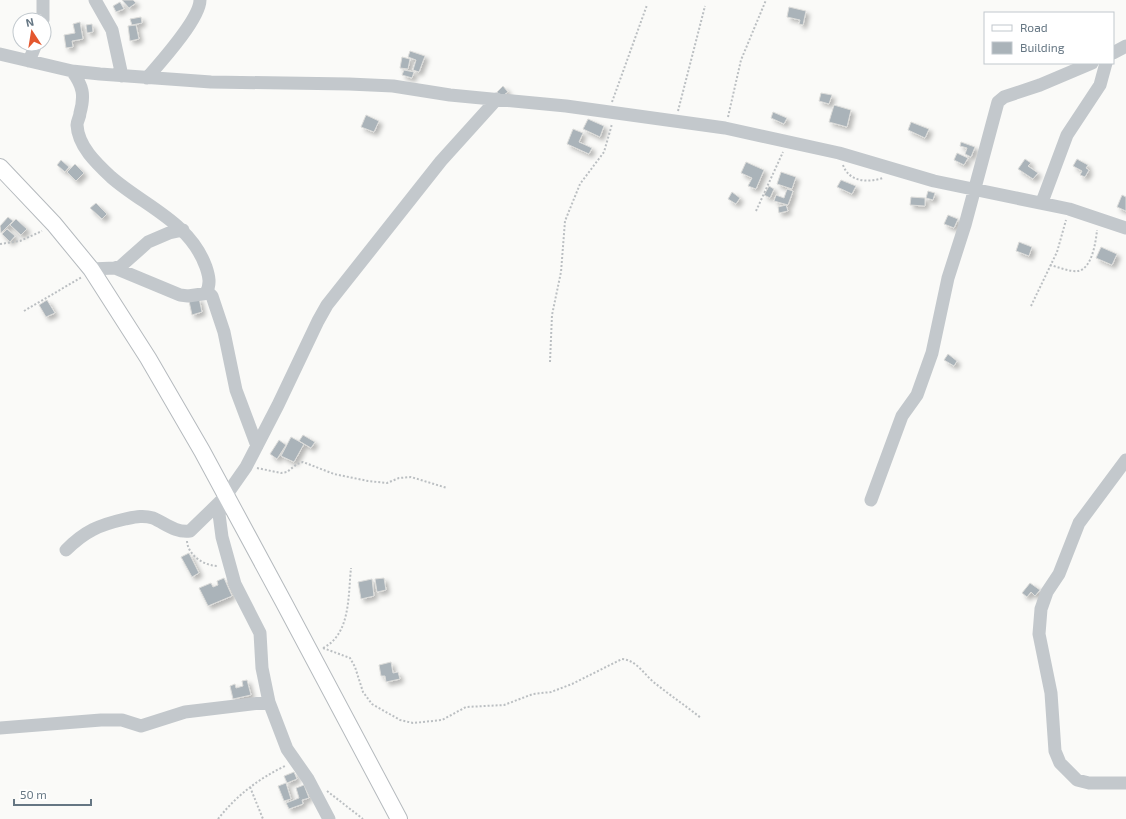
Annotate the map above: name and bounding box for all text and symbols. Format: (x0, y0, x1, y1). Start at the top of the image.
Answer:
north arrow (12, 12, 52, 52)
legend (984, 12, 1114, 64)
text: N (25, 15, 35, 29)
text: Road (1020, 20, 1048, 34)
text: Building (1020, 40, 1065, 54)
scale bar (14, 781, 91, 807)
text: 50 m (20, 787, 47, 801)

